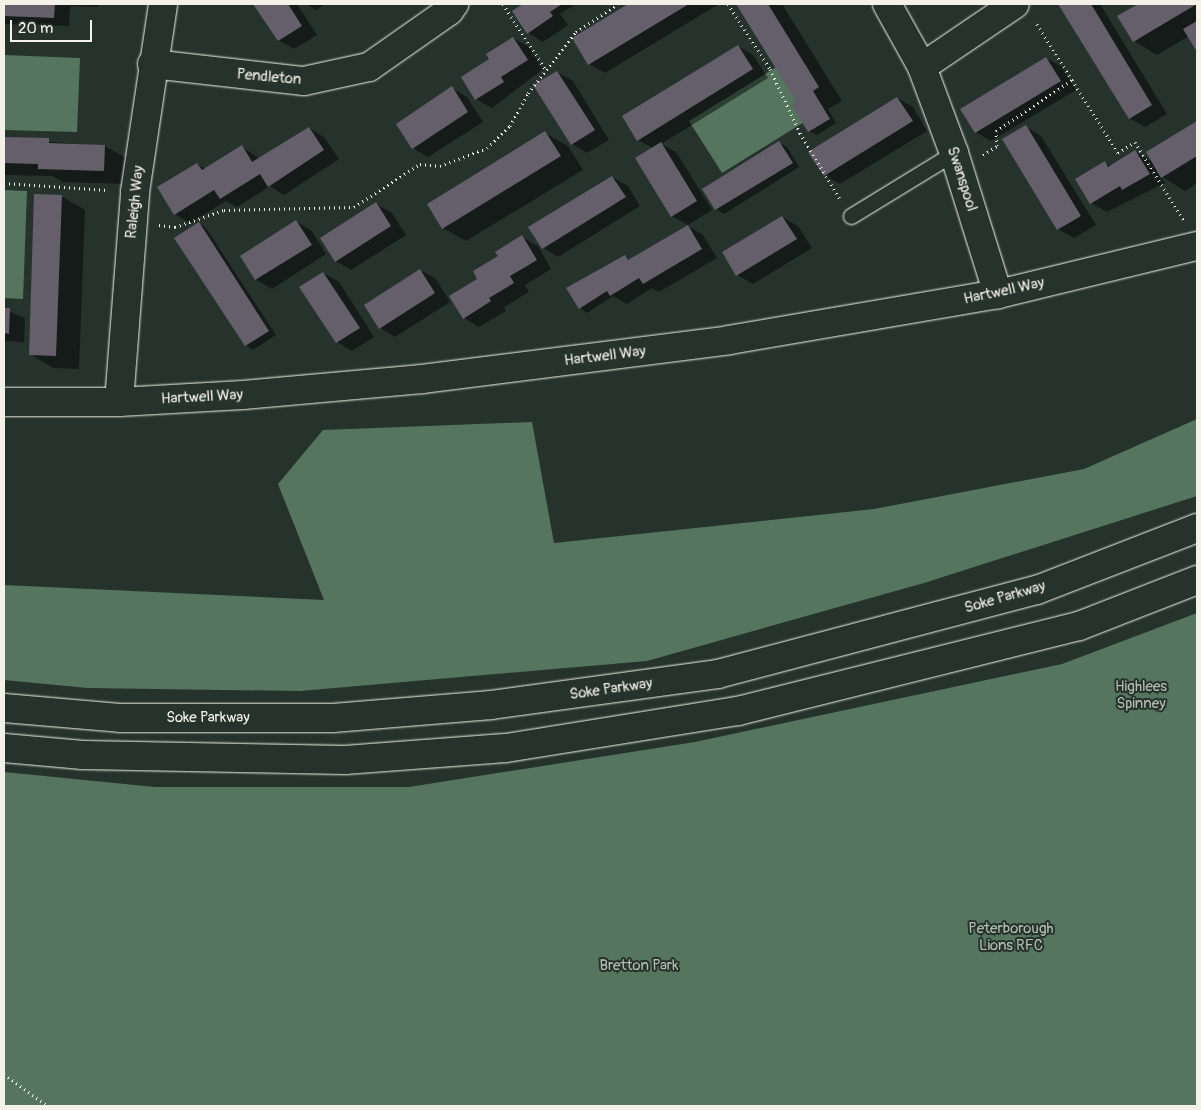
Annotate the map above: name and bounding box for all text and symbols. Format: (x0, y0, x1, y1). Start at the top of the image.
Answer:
scale bar (12, 10, 95, 42)
text: 20 m (18, 19, 53, 38)
street label: Pendleton (236, 65, 302, 89)
street label: Swanspool (943, 144, 981, 214)
street label: Raleigh Way (122, 165, 148, 239)
street label: Hartwell Way (962, 274, 1046, 308)
street label: Hartwell Way (563, 342, 647, 370)
street label: Hartwell Way (161, 386, 243, 408)
street label: Soke Parkway (962, 577, 1048, 617)
street label: Soke Parkway (568, 674, 654, 704)
park label: Highlees Spinney (1115, 677, 1167, 712)
street label: Soke Parkway (166, 709, 250, 727)
park label: Peterborough Lions RFC (968, 919, 1054, 954)
park label: Bretton Park (600, 957, 678, 975)

